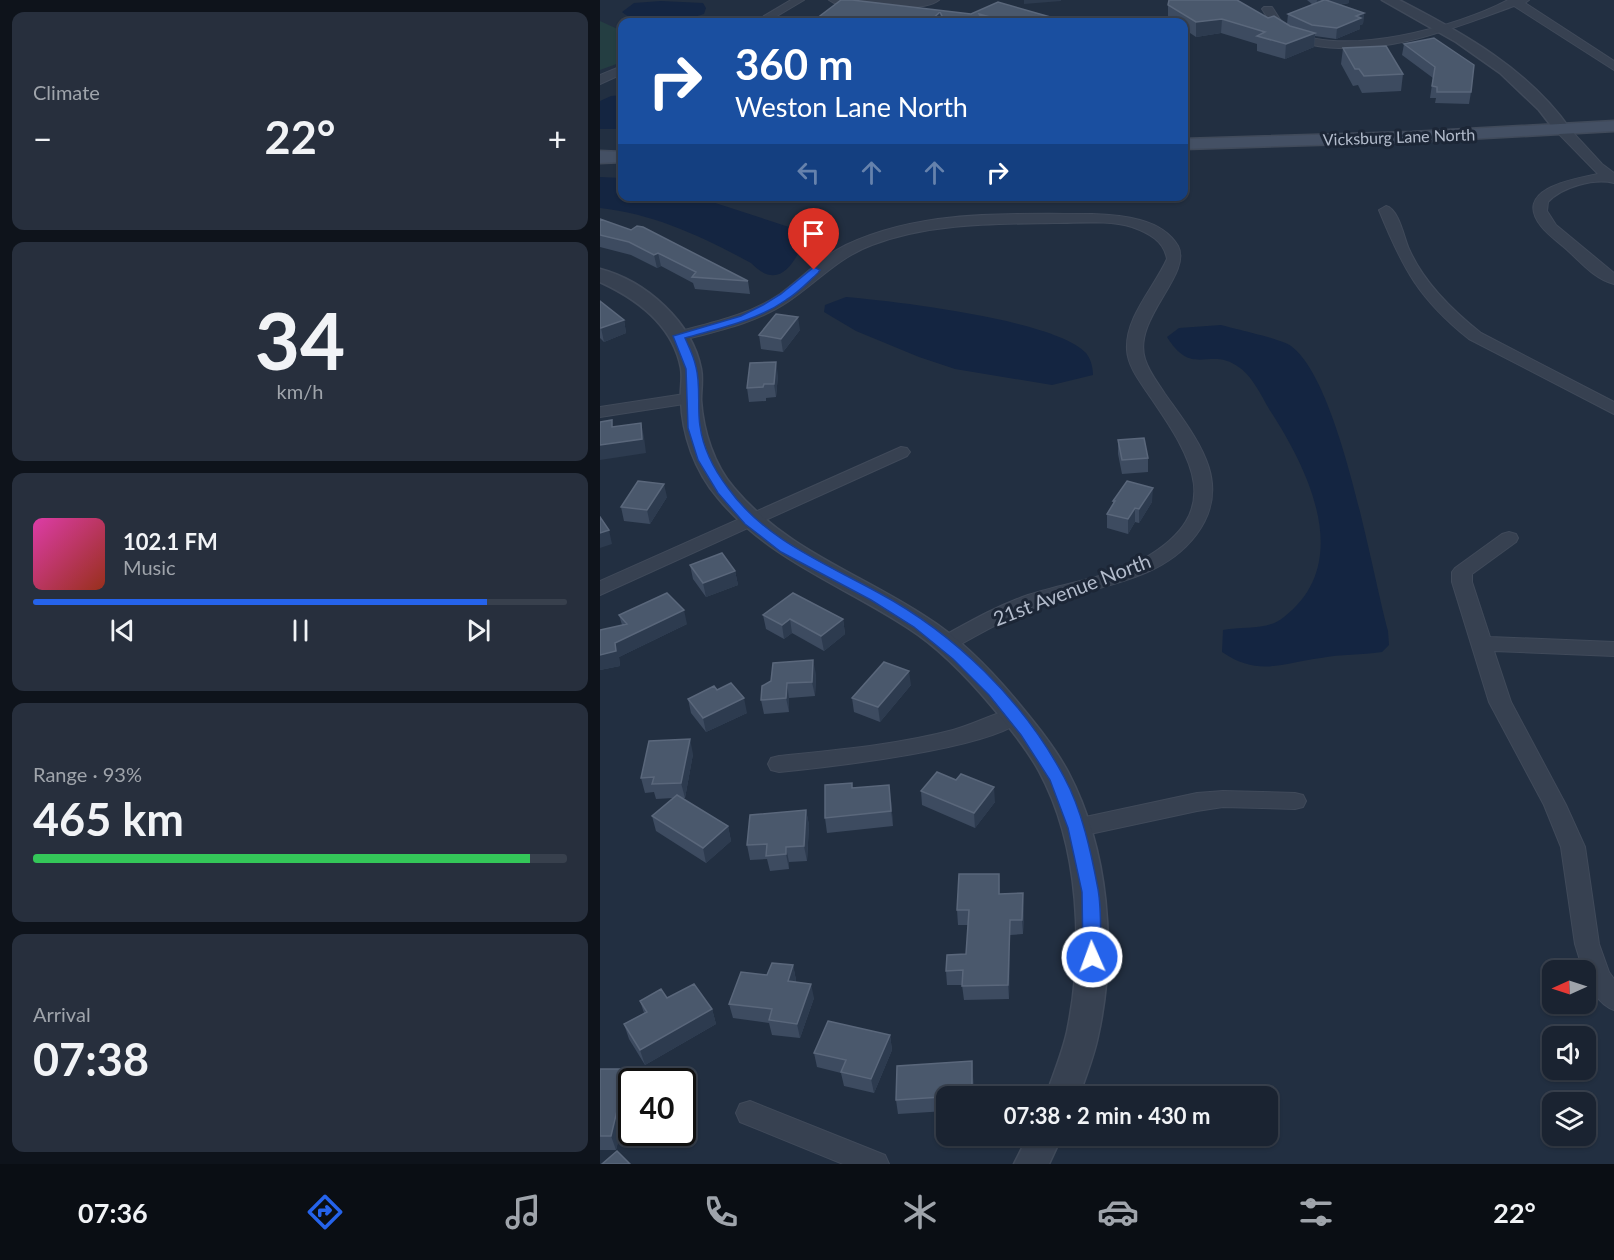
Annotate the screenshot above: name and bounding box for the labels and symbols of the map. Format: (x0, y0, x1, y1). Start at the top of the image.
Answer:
street label: Vicksburg Lane North (1322, 124, 1476, 149)
pin (788, 208, 839, 270)
street label: 21st Avenue North (990, 548, 1154, 630)
position arrow (1060, 925, 1124, 989)
north arrow (1542, 960, 1596, 1014)
speed limit sign: 40 (618, 1068, 696, 1146)

